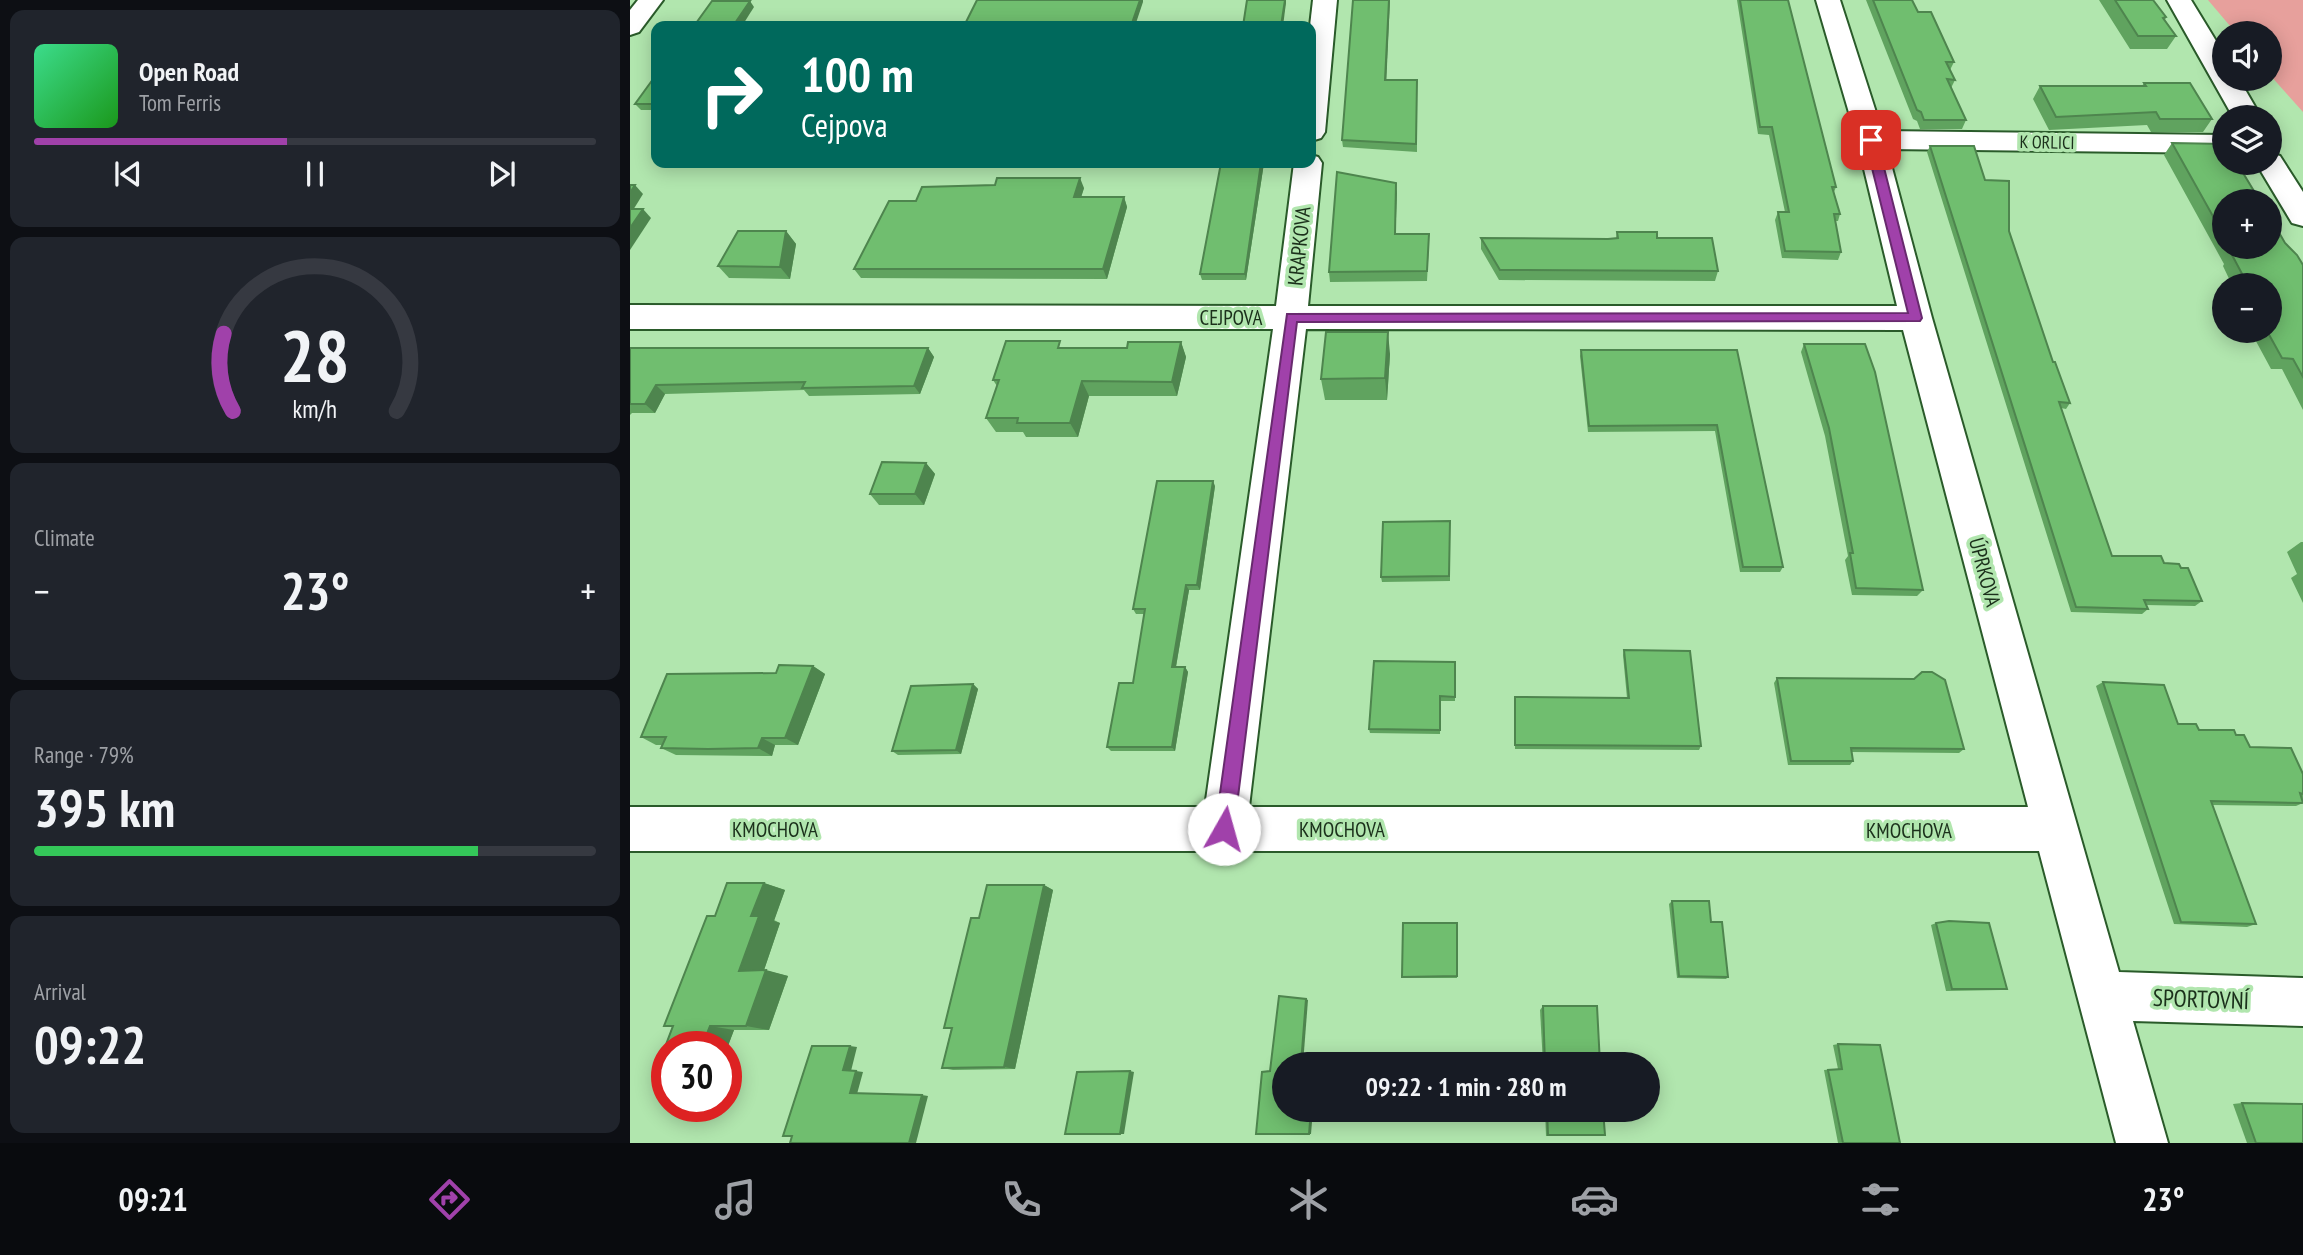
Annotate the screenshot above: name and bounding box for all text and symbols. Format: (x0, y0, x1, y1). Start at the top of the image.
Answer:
map controls (2212, 21, 2282, 343)
button: sound (2212, 21, 2282, 91)
text: 100 m (801, 42, 914, 106)
icon: right (686, 49, 777, 140)
text: Open Road (139, 55, 239, 88)
text: Tom Ferris (139, 88, 221, 117)
text: Cejpova (801, 104, 888, 146)
button: layers (2212, 105, 2282, 175)
pin (1841, 110, 1901, 170)
icon: arrive (1852, 121, 1890, 159)
street label: K ORLICI (2019, 130, 2075, 154)
icon: previous (109, 155, 147, 193)
icon: pause (296, 155, 334, 193)
icon: next (483, 155, 521, 193)
button: + (2212, 189, 2282, 259)
street label: KRAPKOVA (1281, 205, 1317, 287)
button: − (2212, 273, 2282, 343)
street label: CEJPOVA (1200, 304, 1262, 331)
text: 28 (280, 307, 350, 401)
text: km/h (293, 393, 337, 425)
text: Climate (34, 523, 95, 552)
street label: ÚPRKOVA (1963, 535, 2007, 610)
text: 23° (281, 557, 349, 624)
text: − (34, 566, 50, 615)
text: + (580, 566, 596, 615)
text: Range · 79% (34, 740, 134, 769)
text: 395 km (34, 774, 175, 841)
position arrow (1187, 792, 1261, 866)
street label: KMOCHOVA (732, 816, 818, 843)
street label: KMOCHOVA (1299, 816, 1385, 843)
street label: KMOCHOVA (1866, 817, 1952, 844)
text: Arrival (34, 977, 86, 1006)
street label: SPORTOVNÍ (2152, 982, 2250, 1016)
text: 09:22 (34, 1011, 146, 1078)
speed limit sign: 30 (651, 1031, 742, 1122)
text: 09:22 · 1 min · 280 m (1366, 1070, 1566, 1103)
icon: directions (425, 1175, 474, 1224)
icon: music (711, 1175, 760, 1224)
icon: phone (997, 1175, 1046, 1224)
icon: climate (1284, 1175, 1333, 1224)
icon: car (1570, 1175, 1619, 1224)
icon: filters (1856, 1175, 1905, 1224)
text: 09:21 (119, 1178, 188, 1220)
text: 23° (2142, 1178, 2184, 1220)

